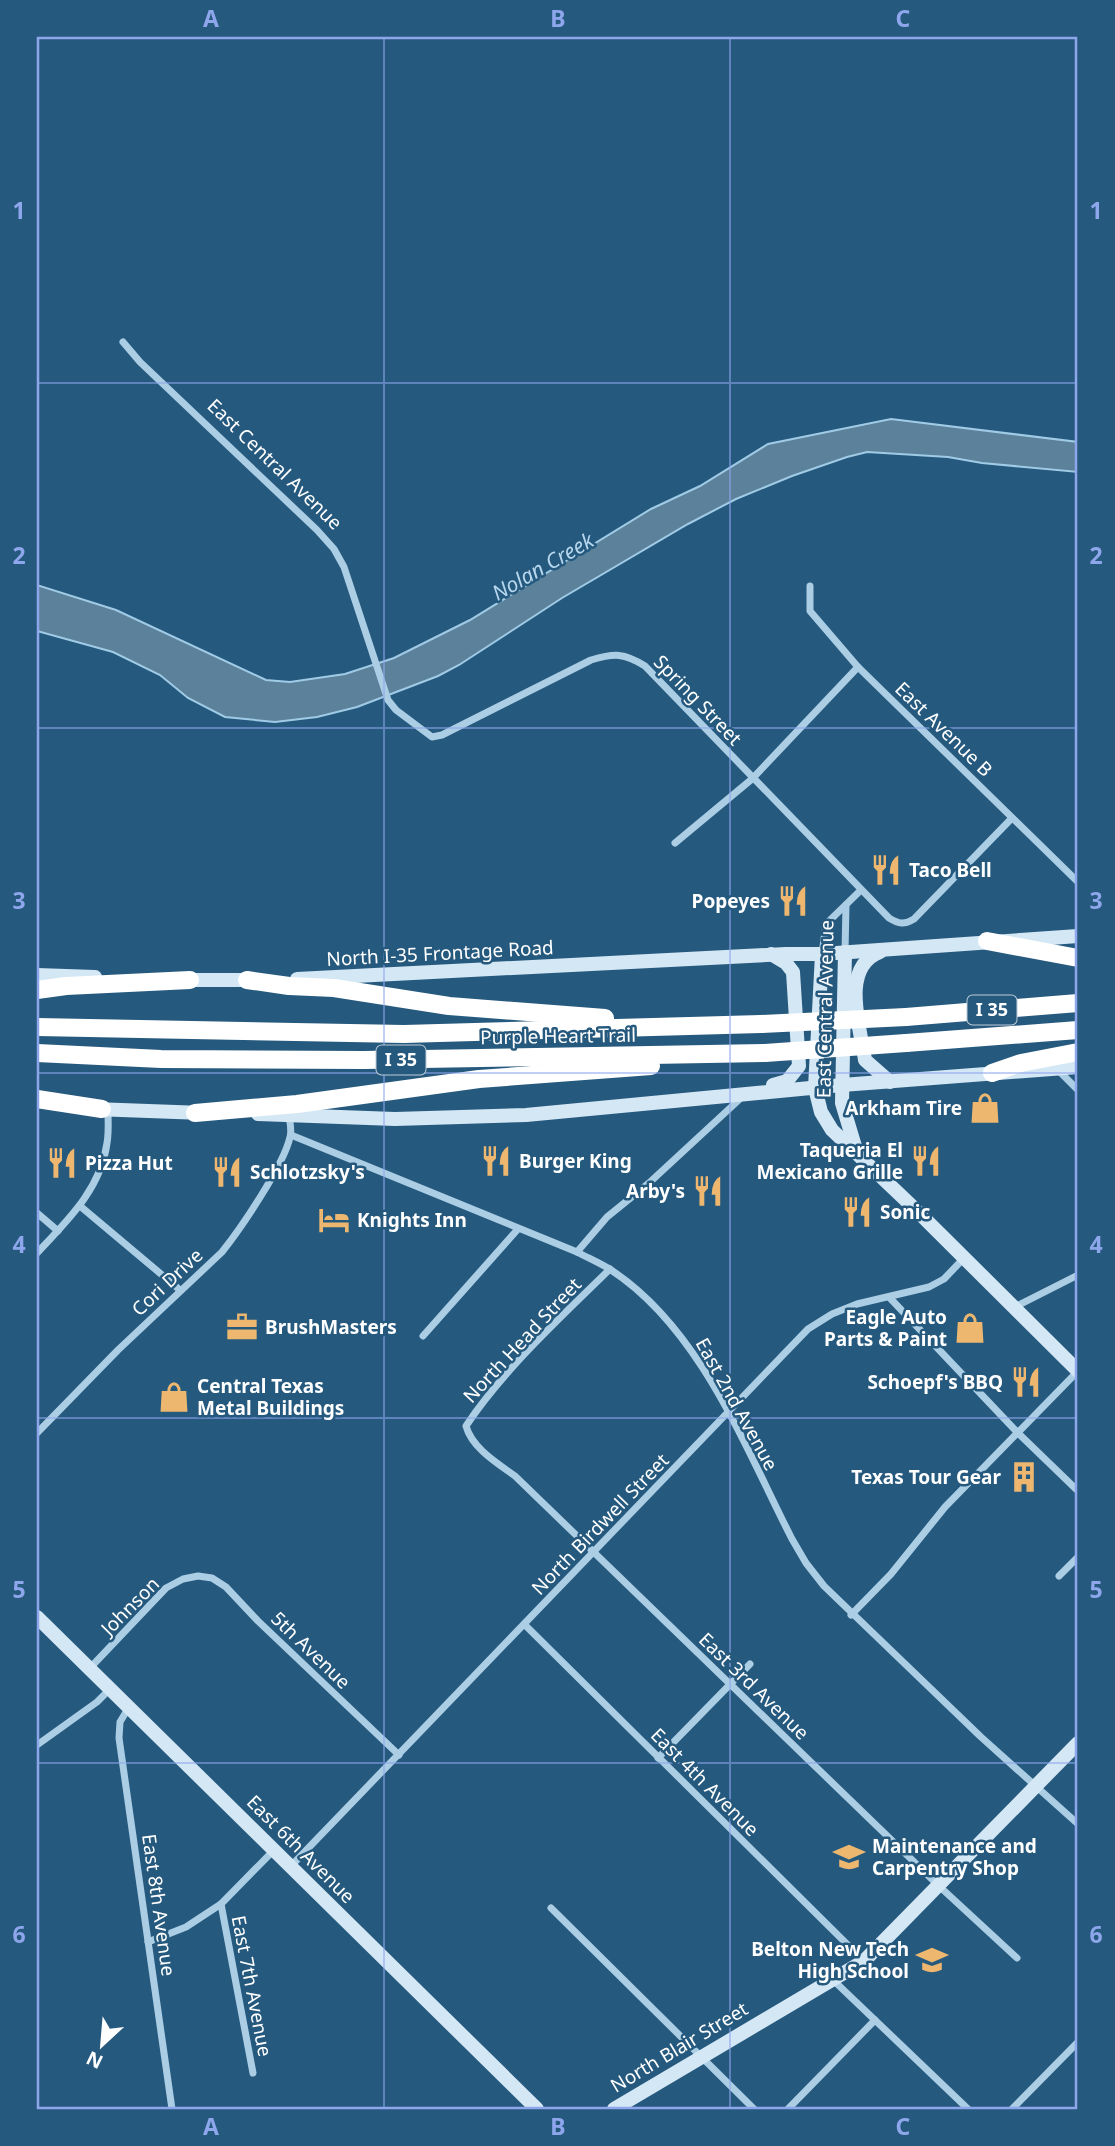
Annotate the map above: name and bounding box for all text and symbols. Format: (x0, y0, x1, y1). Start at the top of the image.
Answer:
text: A (203, 2, 219, 34)
text: B (550, 2, 566, 34)
text: C (896, 2, 911, 34)
text: 1 (12, 194, 26, 226)
text: 1 (1089, 194, 1103, 226)
street label: East Central Avenue (202, 393, 348, 535)
water label: Nolan Creek (486, 525, 600, 607)
text: 2 (12, 539, 26, 571)
text: 2 (1089, 539, 1103, 571)
street label: Spring Street (648, 649, 748, 751)
street label: East Avenue B (890, 676, 998, 782)
restaurant icon: Taco Bell (869, 853, 903, 887)
place label: Taco Bell (909, 857, 992, 883)
text: 3 (12, 884, 26, 916)
restaurant icon: Popeyes (776, 884, 810, 918)
text: 3 (1089, 884, 1103, 916)
place label: Popeyes (692, 888, 770, 914)
street label: East Central Avenue (810, 920, 840, 1098)
street label: North I-35 Frontage Road (326, 934, 554, 972)
road number: I 35 (968, 995, 1016, 1024)
street label: Purple Heart Trail (480, 1022, 636, 1050)
road number: I 35 (376, 1045, 426, 1074)
shop icon: Arkham Tire (968, 1091, 1002, 1125)
place label: Arkham Tire (845, 1095, 962, 1121)
place label: Taqueria El Mexicano Grille (757, 1137, 903, 1185)
restaurant icon: Burger King (479, 1144, 513, 1178)
restaurant icon: Taqueria El Mexicano Grille (909, 1144, 943, 1178)
restaurant icon: Pizza Hut (45, 1146, 79, 1180)
place label: Burger King (519, 1148, 632, 1174)
place label: Pizza Hut (85, 1150, 173, 1176)
restaurant icon: Schlotzsky's (210, 1155, 244, 1189)
place label: Schlotzsky's (250, 1159, 365, 1185)
restaurant icon: Arby's (691, 1174, 725, 1208)
place label: Arby's (626, 1178, 685, 1204)
restaurant icon: Sonic (840, 1195, 874, 1229)
place label: Sonic (880, 1199, 930, 1225)
hotel icon: Knights Inn (317, 1203, 351, 1237)
place label: Knights Inn (357, 1207, 467, 1233)
text: 4 (12, 1228, 26, 1260)
text: 4 (1089, 1228, 1103, 1260)
street label: Cori Drive (126, 1242, 208, 1322)
street label: North Head Street (457, 1272, 587, 1408)
place label: Eagle Auto Parts & Paint (824, 1304, 947, 1352)
office icon: BrushMasters (225, 1310, 259, 1344)
shop icon: Eagle Auto Parts & Paint (953, 1311, 987, 1345)
place label: BrushMasters (265, 1314, 397, 1340)
street label: East 2nd Avenue (690, 1333, 784, 1475)
restaurant icon: Schoepf's BBQ (1009, 1365, 1043, 1399)
place label: Schoepf's BBQ (867, 1369, 1003, 1395)
place label: Central Texas Metal Buildings (197, 1373, 344, 1421)
shop icon: Central Texas Metal Buildings (157, 1380, 191, 1414)
street label: North Birdwell Street (526, 1448, 674, 1600)
building icon: Texas Tour Gear (1007, 1460, 1041, 1494)
place label: Texas Tour Gear (851, 1464, 1002, 1490)
street label: Johnson (94, 1571, 165, 1642)
text: 5 (12, 1573, 26, 1605)
text: 5 (1089, 1573, 1103, 1605)
street label: 5th Avenue (266, 1606, 356, 1694)
street label: East 3rd Avenue (693, 1627, 815, 1745)
street label: East 4th Avenue (645, 1722, 765, 1842)
street label: East 6th Avenue (241, 1789, 361, 1909)
street label: East 8th Avenue (136, 1832, 182, 1978)
place label: Maintenance and Carpentry Shop (872, 1833, 1037, 1881)
school or university icon: Maintenance and Carpentry Shop (832, 1840, 866, 1874)
street label: East 7th Avenue (226, 1913, 278, 2059)
text: 6 (12, 1918, 26, 1950)
text: 6 (1089, 1918, 1103, 1950)
place label: Belton New Tech High School (751, 1936, 909, 1984)
school or university icon: Belton New Tech High School (915, 1943, 949, 1977)
street label: North Blair Street (605, 1996, 753, 2098)
north arrow (66, 2010, 136, 2080)
text: N (82, 2045, 107, 2075)
text: A (203, 2110, 219, 2142)
text: B (550, 2110, 566, 2142)
text: C (896, 2110, 911, 2142)

